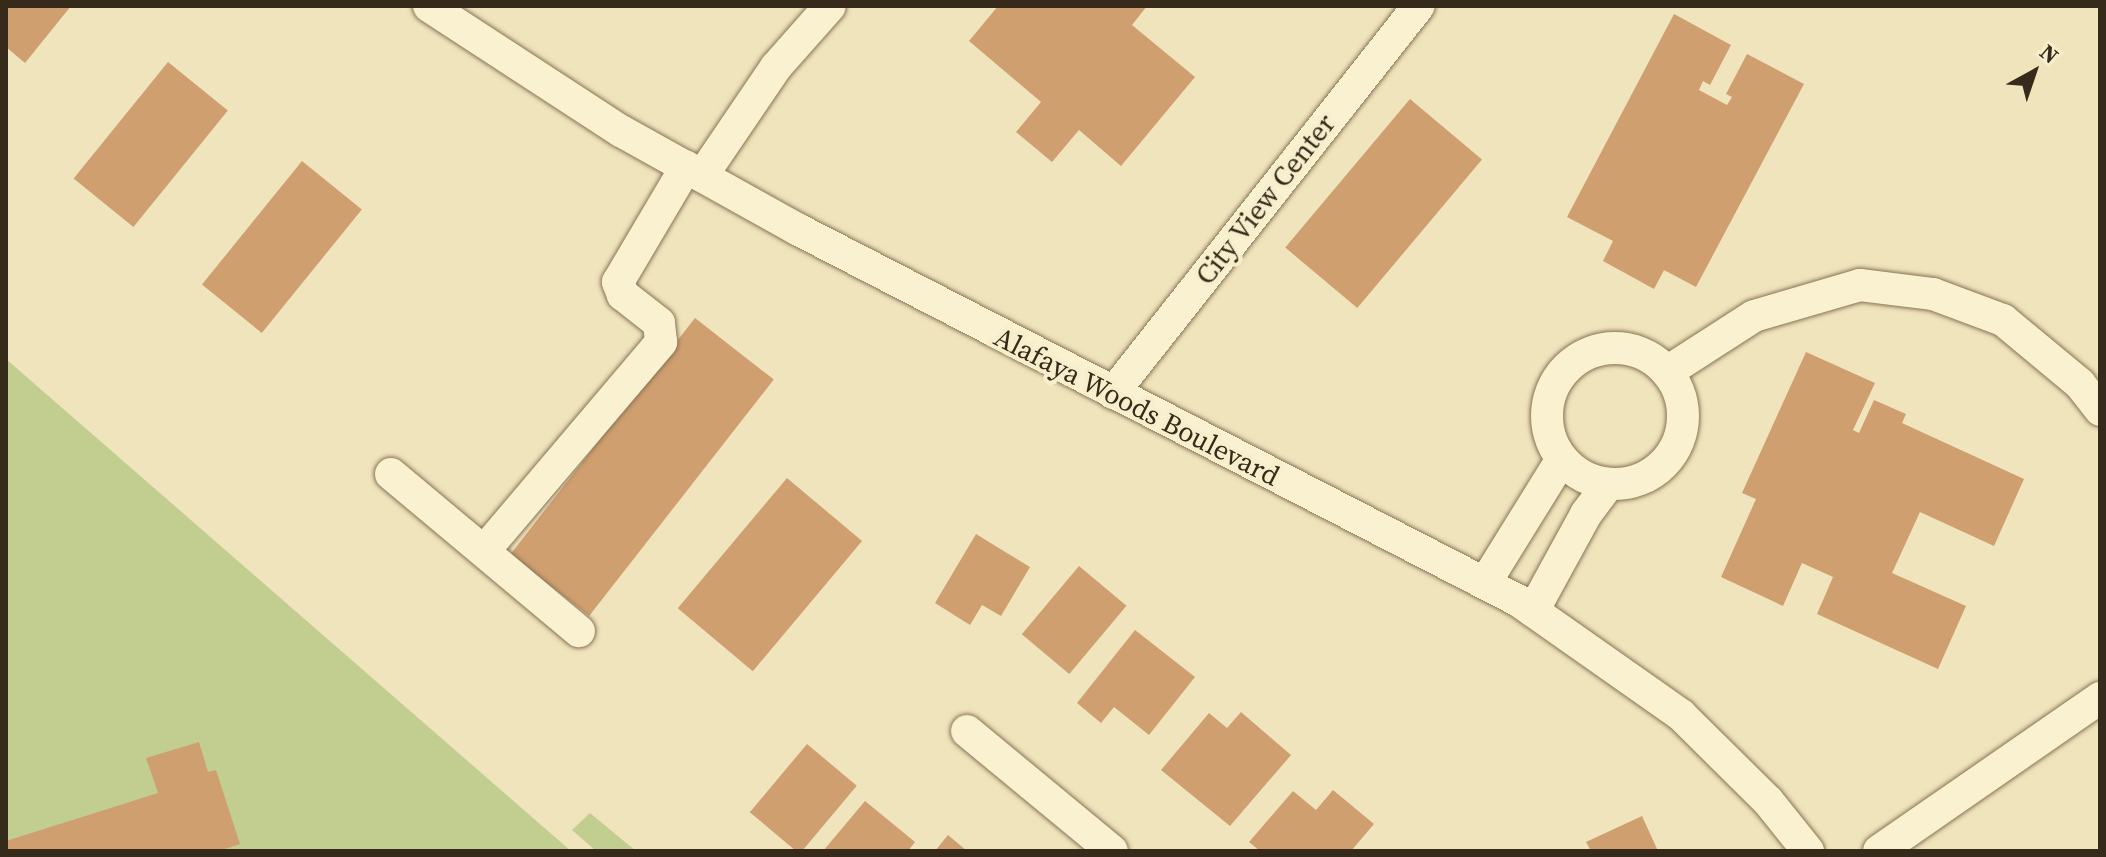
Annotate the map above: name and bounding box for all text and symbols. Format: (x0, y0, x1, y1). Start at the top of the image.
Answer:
north arrow (1994, 32, 2074, 112)
text: N (2034, 37, 2065, 70)
street label: City View Center (1188, 107, 1342, 291)
street label: Alafaya Woods Boulevard (988, 319, 1286, 493)

